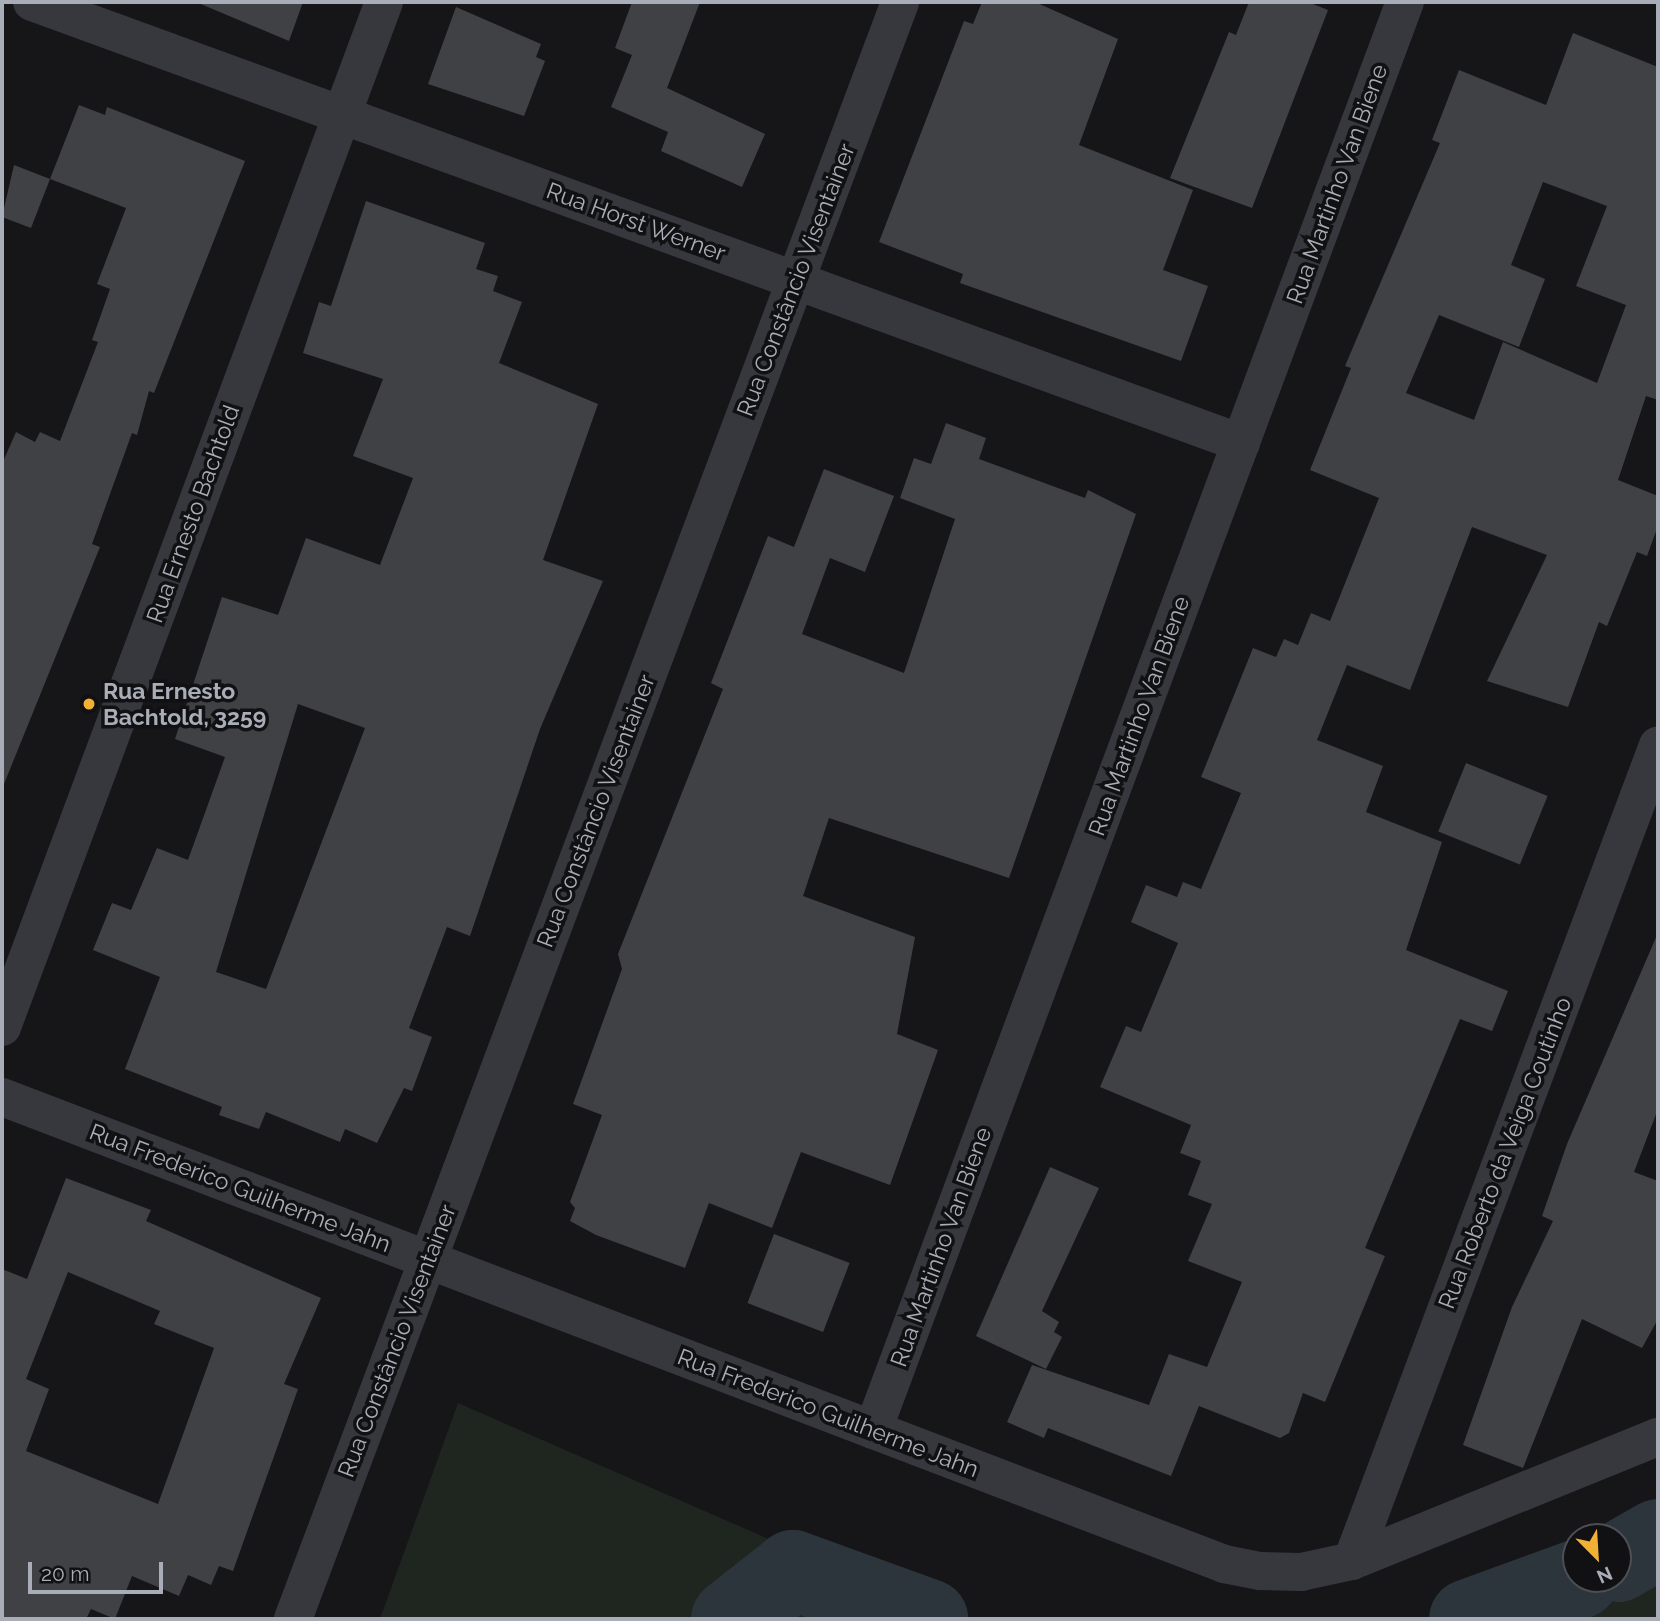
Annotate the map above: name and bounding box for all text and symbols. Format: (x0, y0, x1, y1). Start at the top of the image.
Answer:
street label: Rua Martinho Van Biene (1281, 60, 1393, 308)
street label: Rua Constâncio Visentainer (731, 139, 861, 421)
street label: Rua Horst Werner (542, 177, 730, 267)
street label: Rua Ernesto Bachtold (141, 401, 245, 627)
street label: Rua Martinho Van Biene (1083, 592, 1195, 840)
street label: Rua Constâncio Visentainer (531, 670, 661, 952)
place label: Rua Ernesto Bachtold, 3259 (103, 677, 266, 731)
marker: Rua Ernesto Bachtold, 3259 (81, 696, 97, 712)
street label: Rua Roberto da Veiga Coutinho (1433, 993, 1577, 1313)
street label: Rua Frederico Guilherme Jahn (85, 1118, 395, 1258)
street label: Rua Martinho Van Biene (885, 1123, 997, 1371)
street label: Rua Constâncio Visentainer (332, 1200, 462, 1482)
street label: Rua Frederico Guilherme Jahn (673, 1343, 983, 1483)
north arrow (1562, 1523, 1632, 1593)
scale bar (32, 1548, 166, 1592)
text: 20 m (41, 1561, 89, 1586)
text: N (1594, 1562, 1616, 1588)

